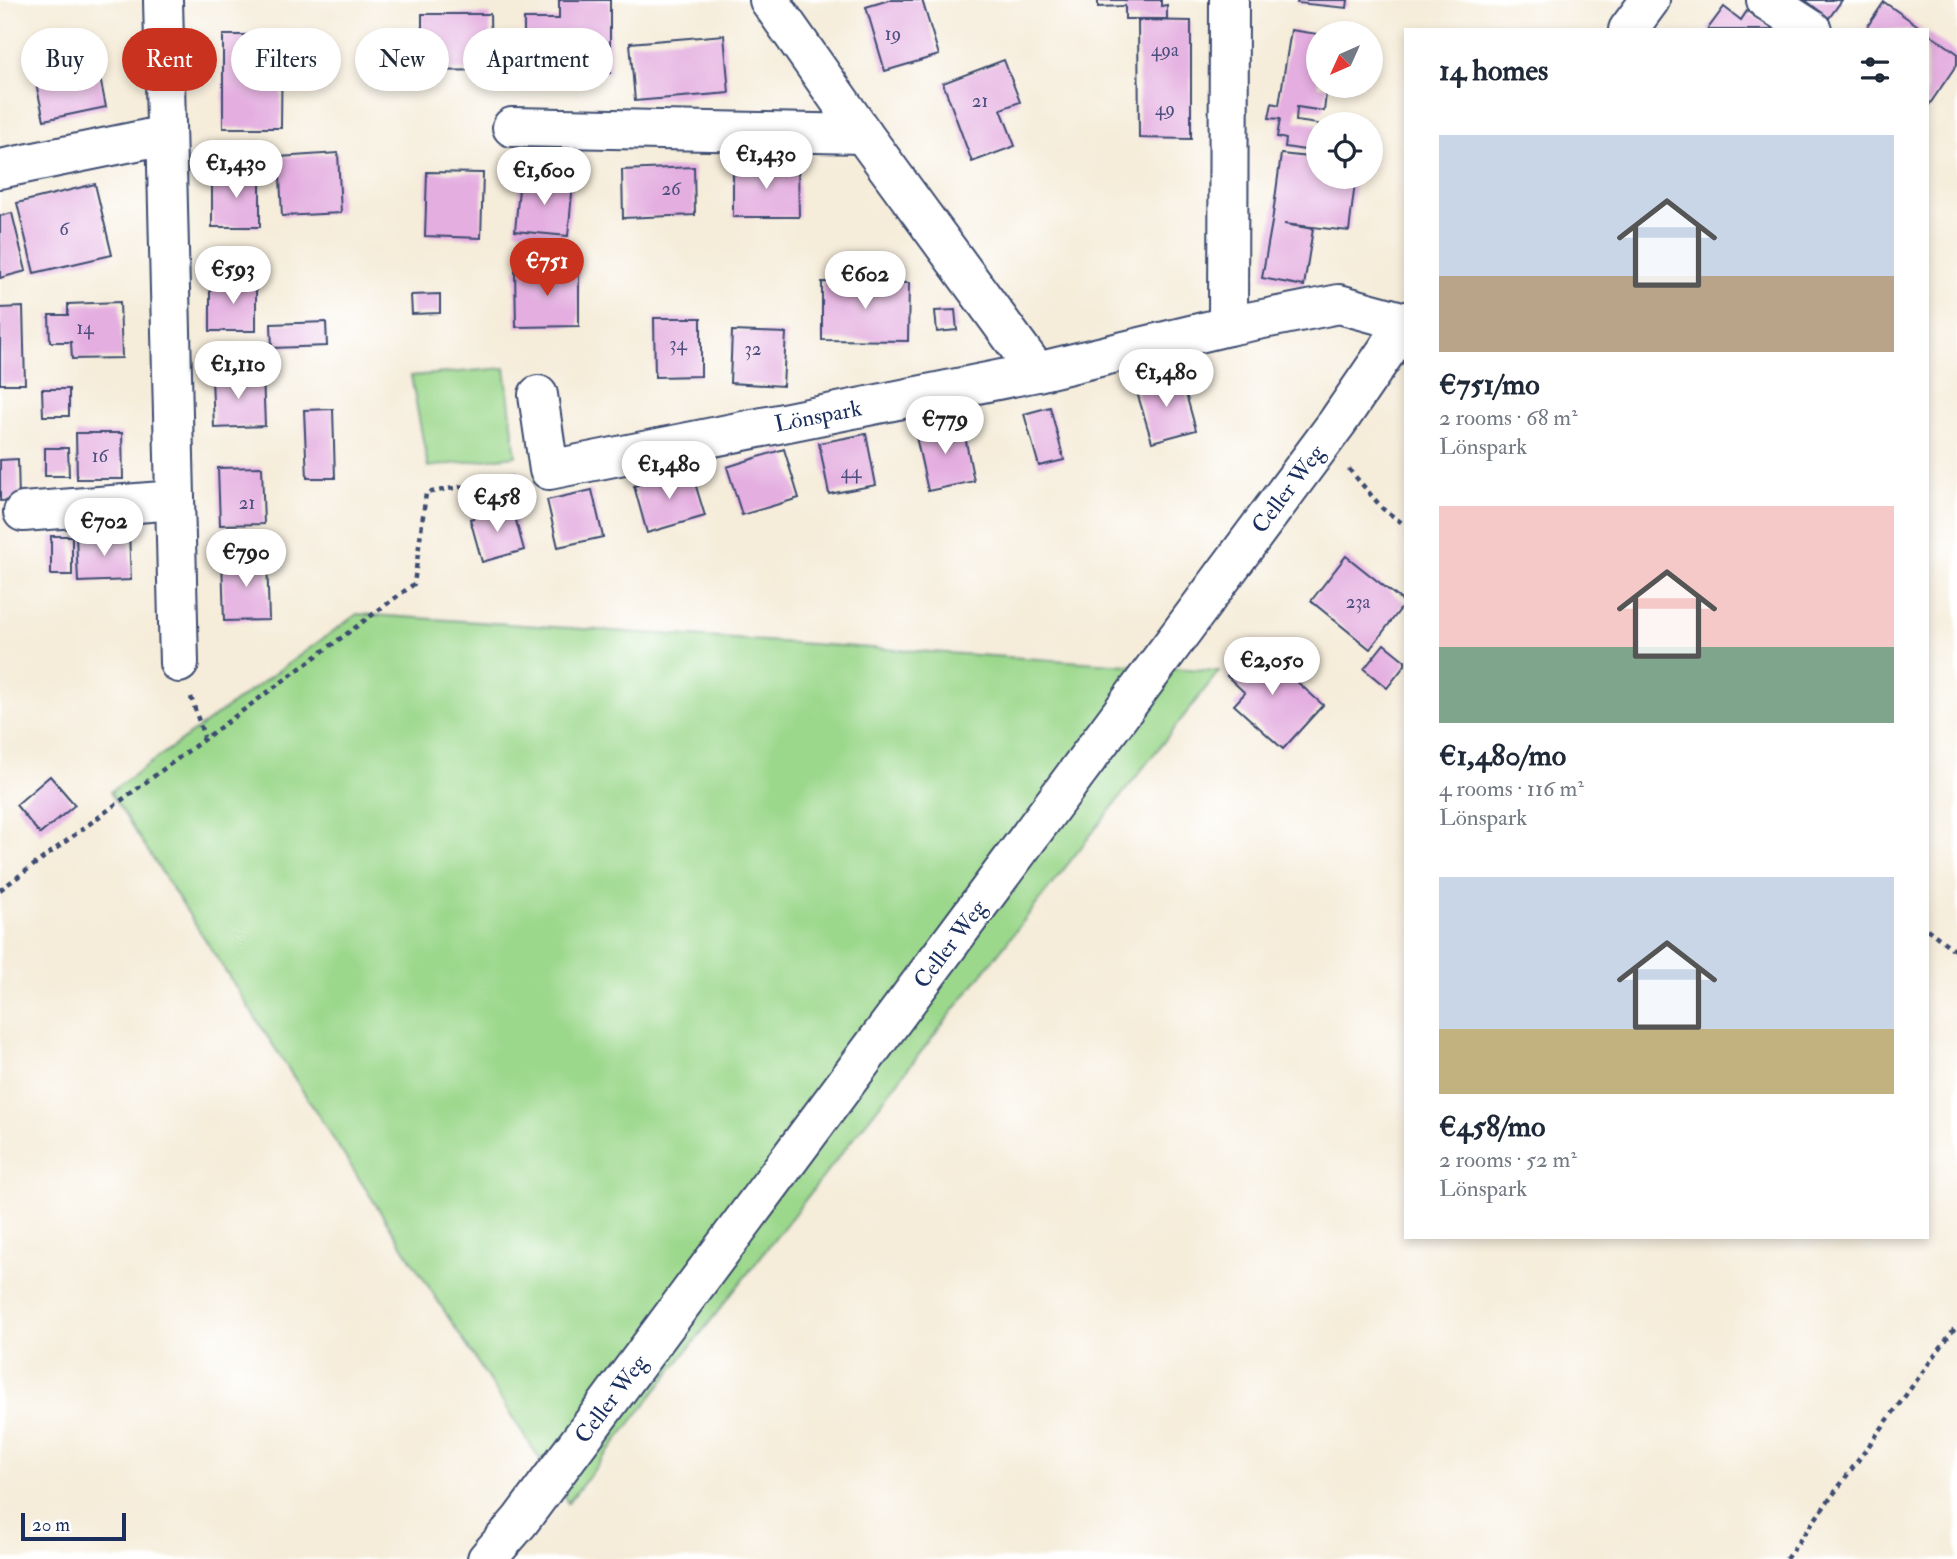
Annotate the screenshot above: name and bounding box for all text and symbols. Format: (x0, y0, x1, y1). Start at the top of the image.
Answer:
north arrow (1306, 21, 1382, 98)
map controls (1306, 21, 1383, 189)
house number: 19 (885, 22, 901, 46)
chip: Buy (21, 28, 108, 91)
chip: Rent (122, 28, 217, 91)
chip: Filters (231, 28, 341, 91)
chip: New (355, 28, 449, 91)
chip: Apartment (463, 28, 613, 91)
house number: 49a (1151, 38, 1179, 62)
icon: filters (1856, 51, 1894, 89)
text: 14 homes (1439, 52, 1548, 89)
house number: 21 (972, 89, 988, 113)
house number: 49 (1155, 97, 1175, 121)
button: locate (1306, 112, 1383, 189)
pin: €1,430 (709, 132, 823, 191)
text: €1,430 (736, 139, 796, 168)
pin: €1,430 (179, 140, 293, 200)
text: €1,430 (206, 148, 266, 177)
pin: €1,600 (487, 148, 601, 207)
text: €1,600 (513, 155, 575, 184)
house number: 26 (661, 177, 682, 201)
icon: home (1604, 180, 1730, 306)
house number: 6 (59, 217, 70, 241)
pin: €751 (506, 238, 588, 298)
pin: €593 (192, 246, 274, 306)
text: €751 (526, 246, 568, 275)
pin: €602 (824, 252, 906, 311)
text: €593 (211, 254, 255, 283)
text: €602 (841, 259, 889, 288)
house number: 14 (76, 316, 94, 340)
house number: 34 (669, 332, 687, 356)
house number: 32 (745, 337, 761, 361)
pin: €1,110 (181, 342, 295, 401)
text: €1,110 (210, 349, 266, 378)
pin: €1,480 (1109, 350, 1223, 409)
text: €1,480 (1135, 357, 1197, 386)
text: €751/mo (1439, 366, 1540, 403)
street label: Lönspark (772, 393, 864, 440)
pin: €779 (904, 396, 986, 456)
text: 2 rooms · 68 m² (1439, 403, 1578, 432)
text: €779 (922, 404, 968, 433)
text: Lönspark (1439, 432, 1527, 461)
street label: Celler Weg (1245, 438, 1331, 539)
pin: €1,480 (612, 442, 726, 501)
house number: 16 (92, 444, 110, 468)
text: €1,480 (638, 449, 700, 478)
house number: 44 (841, 460, 862, 484)
pin: €458 (456, 475, 538, 534)
text: €458 (474, 482, 520, 511)
house number: 21 (239, 491, 255, 515)
pin: €702 (63, 498, 145, 558)
text: €702 (80, 506, 128, 535)
pin: €790 (205, 530, 287, 589)
text: €790 (222, 537, 270, 566)
icon: home (1604, 551, 1730, 677)
house number: 23a (1346, 590, 1371, 614)
pin: €2,050 (1215, 638, 1329, 697)
text: €2,050 (1240, 645, 1304, 674)
text: €1,480/mo (1439, 737, 1566, 774)
text: 4 rooms · 116 m² (1439, 774, 1584, 803)
text: Lönspark (1439, 803, 1527, 832)
street label: Celler Weg (907, 893, 993, 994)
icon: home (1604, 922, 1730, 1048)
text: €458/mo (1439, 1108, 1545, 1145)
text: 2 rooms · 52 m² (1439, 1145, 1577, 1174)
text: Lönspark (1439, 1174, 1527, 1203)
street label: Celler Weg (568, 1348, 654, 1449)
scale bar (21, 1510, 126, 1542)
text: 20 m (32, 1513, 70, 1537)

